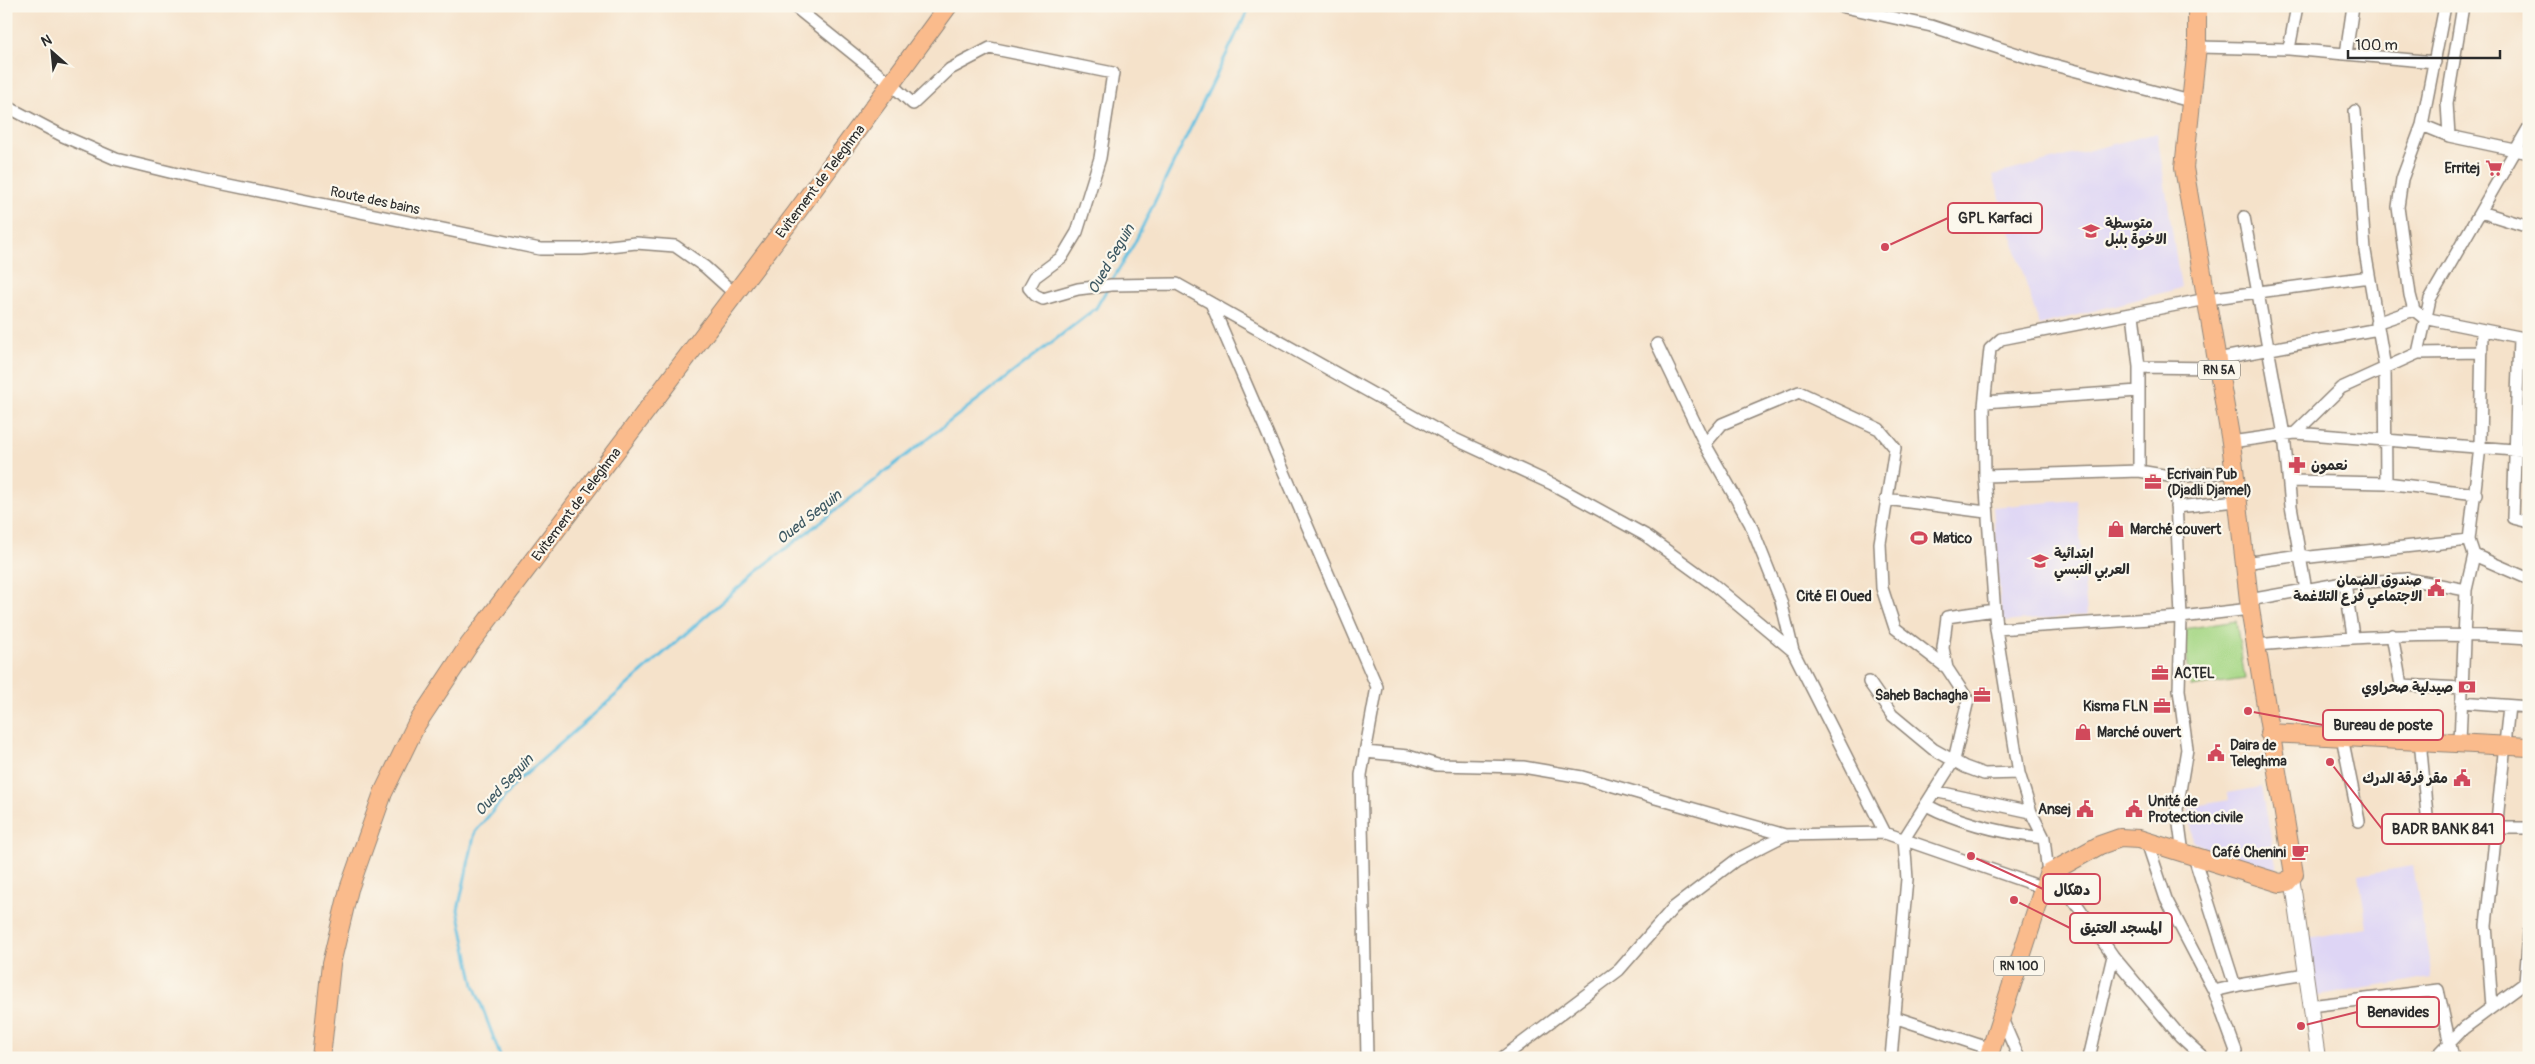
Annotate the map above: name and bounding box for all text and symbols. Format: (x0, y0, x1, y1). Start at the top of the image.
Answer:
north arrow (28, 28, 78, 78)
scale bar (2348, 28, 2500, 60)
text: N (38, 31, 54, 51)
text: 100 m (2355, 36, 2398, 55)
street label: Evitement de Teleghma (772, 121, 869, 241)
supermarket icon: Erritej (2484, 158, 2504, 178)
place label: Erritej (2444, 160, 2480, 177)
street label: Route des bains (329, 183, 422, 218)
callout: GPL Karfaci (1948, 203, 2042, 233)
text: GPL Karfaci (1958, 209, 2032, 228)
place label: متوسطة الاخوة بلبل (2105, 215, 2167, 248)
water label: Oued Seguin (1084, 220, 1140, 297)
school or university icon: متوسطة الاخوة بلبل (2081, 221, 2101, 241)
road number: RN 5A (2198, 360, 2240, 380)
street label: Evitement de Teleghma (528, 444, 625, 564)
pharmacy icon: نعمون (2287, 455, 2307, 475)
place label: نعمون (2311, 457, 2349, 475)
place label: Ecrivain Pub (Djadli Djamel) (2167, 466, 2252, 499)
office icon: Ecrivain Pub (Djadli Djamel) (2143, 472, 2163, 492)
water label: Oued Seguin (773, 485, 847, 549)
shop icon: Marché couvert (2106, 519, 2126, 539)
place label: Marché couvert (2130, 521, 2222, 538)
sports icon: Matico (1909, 528, 1929, 548)
place label: Matico (1933, 530, 1972, 547)
place label: ابتدائية العربي التبسي (2054, 545, 2130, 582)
school or university icon: ابتدائية العربي التبسي (2030, 551, 2050, 571)
place label: صندوق الضمان الاجتماعي فرع التلاغمة (2293, 572, 2422, 609)
public building icon: صندوق الضمان الاجتماعي فرع التلاغمة (2426, 578, 2446, 598)
district label: Cité El Oued (1796, 587, 1872, 606)
office icon: ACTEL (2150, 663, 2170, 683)
place label: ACTEL (2174, 665, 2215, 682)
bank icon: صيدلية صحراوي (2457, 677, 2477, 697)
place label: صيدلية صحراوي (2362, 679, 2453, 698)
office icon: Saheb Bachagha (1972, 685, 1992, 705)
place label: Saheb Bachagha (1875, 687, 1968, 704)
office icon: Kisma FLN (2152, 696, 2172, 716)
place label: Kisma FLN (2083, 698, 2148, 715)
callout: Bureau de poste (2323, 710, 2443, 740)
text: Bureau de poste (2333, 716, 2433, 735)
shop icon: Marché ouvert (2073, 722, 2093, 742)
place label: Marché ouvert (2097, 724, 2182, 741)
place label: Daira de Teleghma (2229, 737, 2287, 770)
public building icon: Daira de Teleghma (2206, 743, 2226, 763)
water label: Oued Seguin (471, 749, 539, 820)
public building icon: مقر فرقة الدرك (2452, 768, 2472, 788)
place label: مقر فرقة الدرك (2363, 770, 2448, 787)
place label: Unité de Protection civile (2148, 793, 2244, 826)
public building icon: Ansej (2075, 799, 2095, 819)
public building icon: Unité de Protection civile (2124, 799, 2144, 819)
place label: Ansej (2038, 801, 2071, 818)
callout: BADR BANK 841 (2382, 814, 2504, 844)
text: BADR BANK 841 (2392, 820, 2494, 839)
cafe icon: Café Chenini (2290, 842, 2310, 862)
place label: Café Chenini (2212, 844, 2287, 861)
callout: دهكال (2043, 874, 2100, 904)
text: دهكال (2054, 881, 2090, 900)
callout: المسجد العتيق (2070, 913, 2172, 943)
text: المسجد العتيق (2080, 919, 2162, 938)
road number: RN 100 (1994, 956, 2044, 976)
callout: Benavides (2357, 997, 2439, 1027)
text: Benavides (2367, 1003, 2429, 1022)

